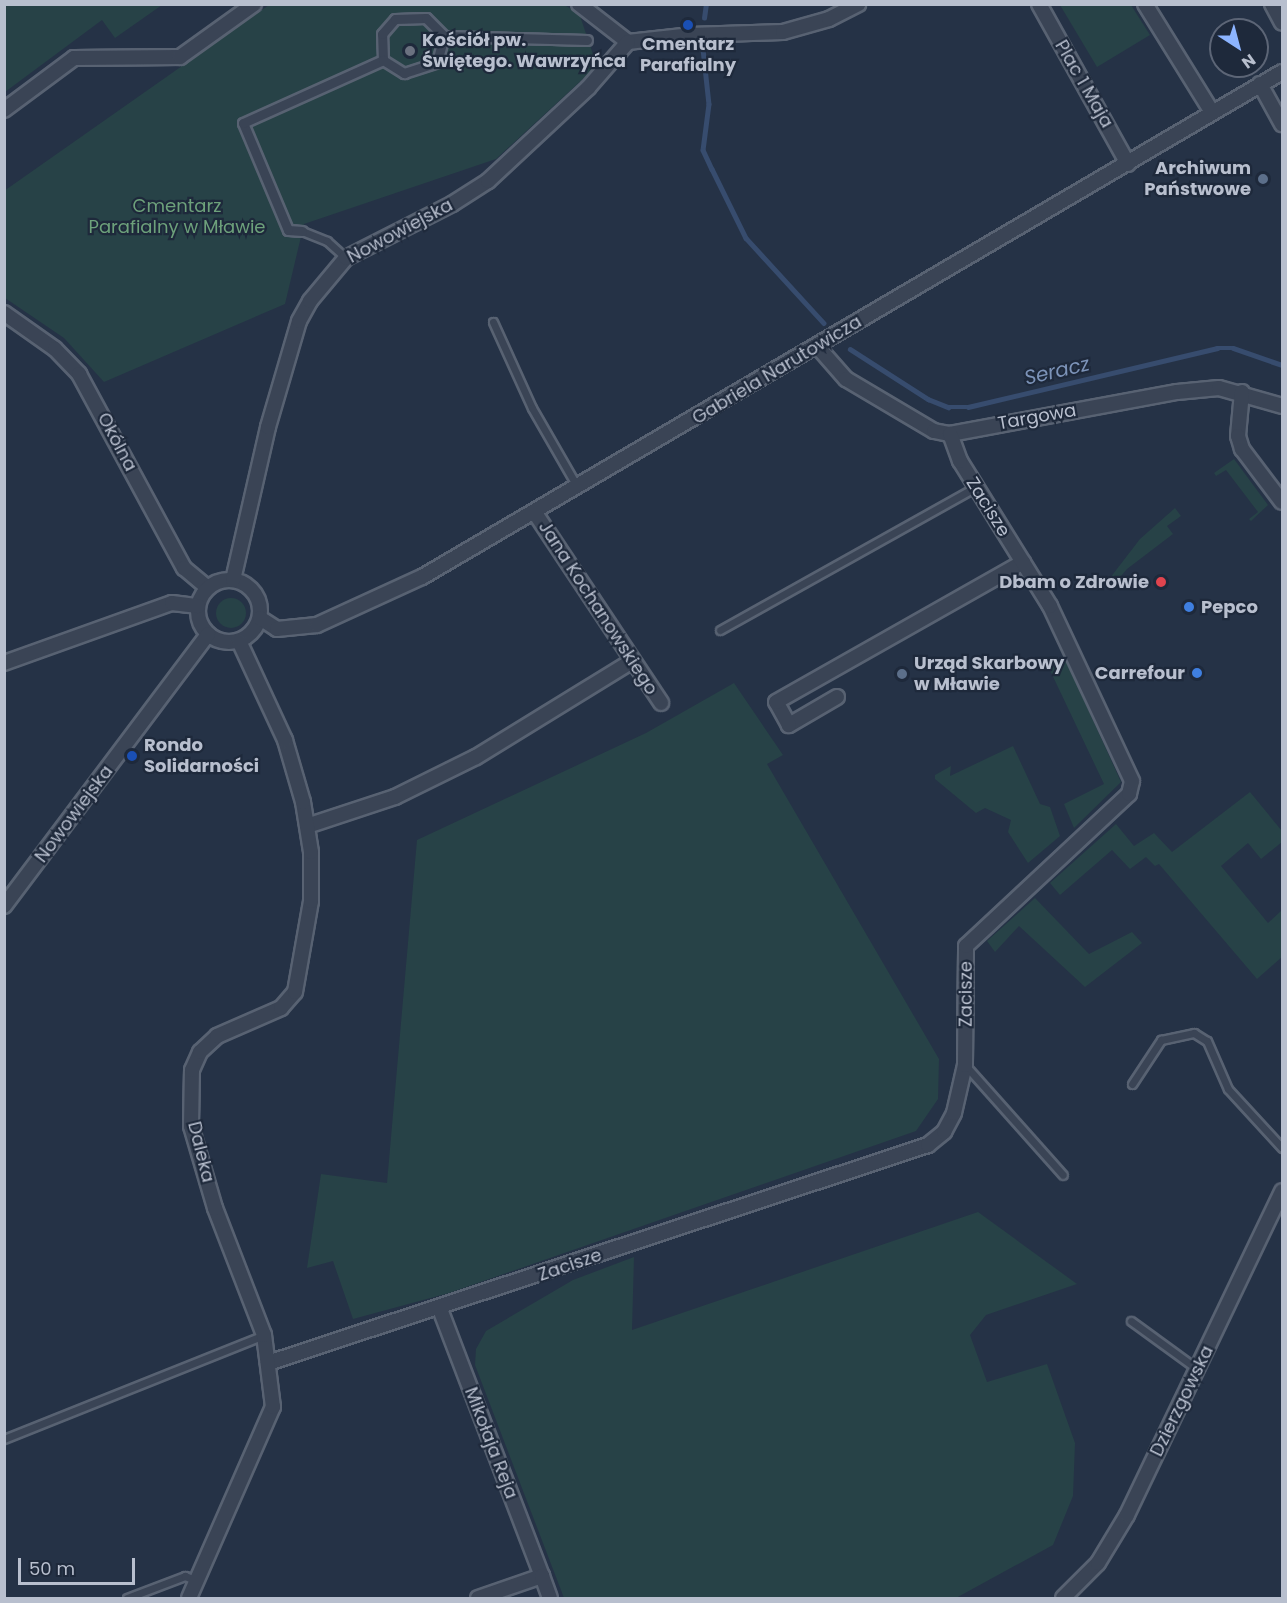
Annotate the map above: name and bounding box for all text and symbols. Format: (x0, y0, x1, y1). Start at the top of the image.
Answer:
marker: Cmentarz Parafialny (681, 18, 695, 32)
north arrow (1209, 18, 1269, 78)
place label: Kościół pw. Świętego. Wawrzyńca (422, 30, 626, 72)
place label: Cmentarz Parafialny (640, 34, 736, 76)
street label: Plac 1 Maja (1050, 36, 1118, 132)
marker: Kościół pw. Świętego. Wawrzyńca (403, 44, 417, 58)
text: N (1237, 49, 1260, 74)
place label: Archiwum Państwowe (1144, 158, 1251, 201)
marker: Archiwum Państwowe (1256, 172, 1270, 186)
street label: Nowowiejska (344, 194, 456, 268)
park label: Cmentarz Parafialny w Mławie (89, 196, 265, 238)
street label: Gabriela Narutowicza (688, 311, 866, 429)
water label: Seracz (1022, 352, 1092, 390)
street label: Targowa (996, 399, 1078, 435)
street label: Okólna (93, 409, 141, 475)
street label: Zacisze (961, 473, 1015, 541)
street label: Jana Kochanowskiego (534, 517, 662, 699)
place label: Dbam o Zdrowie (999, 571, 1149, 593)
marker: Dbam o Zdrowie (1154, 575, 1168, 589)
place label: Pepco (1201, 596, 1258, 618)
marker: Pepco (1182, 600, 1196, 614)
place label: Urząd Skarbowy w Mławie (914, 653, 1064, 696)
place label: Carrefour (1095, 662, 1185, 684)
marker: Carrefour (1190, 666, 1204, 680)
marker: Urząd Skarbowy w Mławie (895, 667, 909, 681)
place label: Rondo Solidarności (144, 735, 259, 777)
marker: Rondo Solidarności (125, 749, 139, 763)
street label: Nowowiejska (30, 761, 118, 867)
street label: Zacisze (955, 961, 977, 1027)
street label: Daleka (183, 1119, 219, 1185)
street label: Zacisze (535, 1244, 605, 1286)
street label: Dzierzgowska (1146, 1342, 1218, 1460)
street label: Mikołaja Reja (460, 1384, 522, 1502)
scale bar (21, 1546, 138, 1584)
text: 50 m (29, 1556, 75, 1581)

